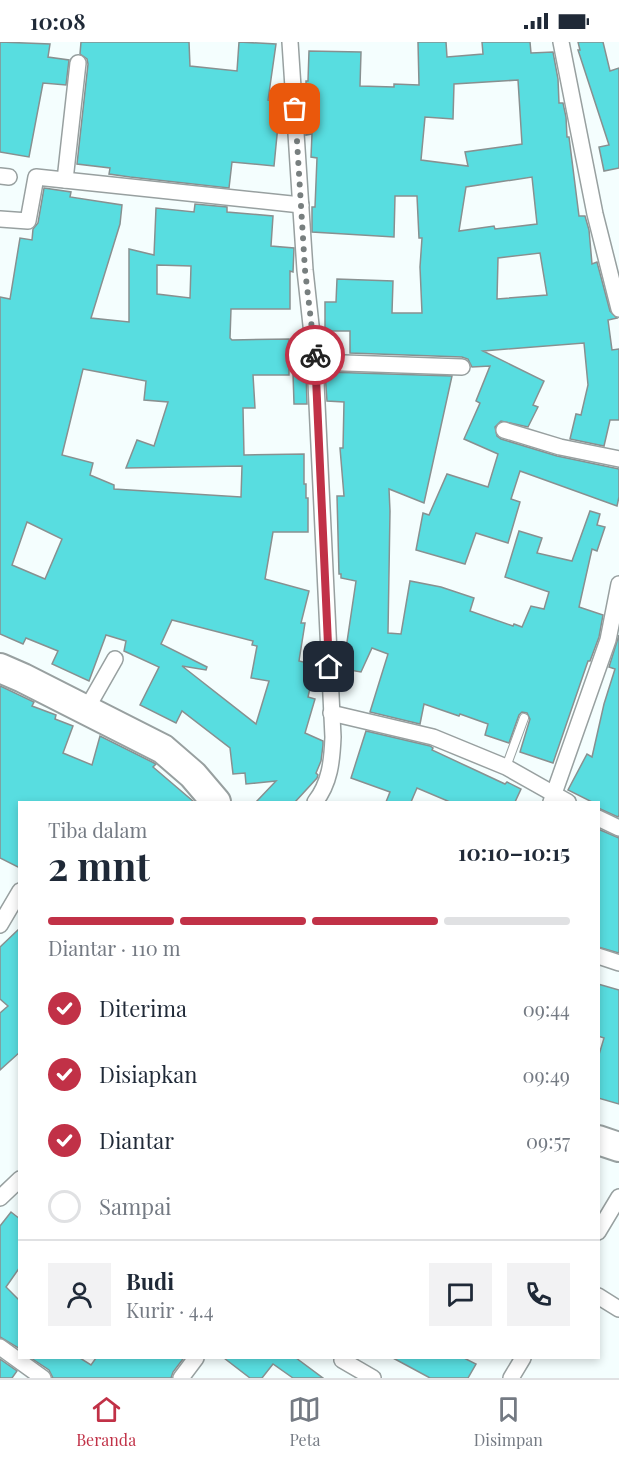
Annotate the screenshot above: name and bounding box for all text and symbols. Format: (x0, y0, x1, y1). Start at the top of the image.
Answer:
text: 10:08 (30, 6, 86, 36)
pin (269, 83, 320, 134)
icon: bag (278, 92, 311, 125)
courier (285, 325, 345, 385)
icon: bike (299, 339, 332, 372)
pin (303, 641, 354, 692)
icon: home (312, 650, 345, 683)
text: Tiba dalam (48, 816, 147, 843)
text: 10:10–10:15 (458, 837, 570, 867)
text: 2 mnt (48, 839, 150, 891)
text: Diantar · 110 m (48, 934, 181, 961)
icon: check (48, 992, 81, 1025)
text: Diterima (99, 993, 187, 1023)
text: 09:44 (523, 995, 570, 1022)
icon: check (48, 1058, 81, 1091)
text: Disiapkan (99, 1059, 197, 1089)
text: 09:49 (522, 1061, 570, 1088)
icon: check (48, 1124, 81, 1157)
text: Diantar (99, 1125, 174, 1155)
text: 09:57 (526, 1127, 570, 1154)
text: Sampai (99, 1191, 172, 1221)
button: person (48, 1263, 111, 1326)
button: chat (429, 1263, 492, 1326)
button: phone (507, 1263, 570, 1326)
text: Budi (126, 1266, 174, 1296)
text: Kurir · 4.4 (126, 1296, 214, 1323)
tab: Beranda (76, 1393, 136, 1450)
tab: Peta (288, 1393, 321, 1450)
tab: Disimpan (474, 1393, 543, 1450)

